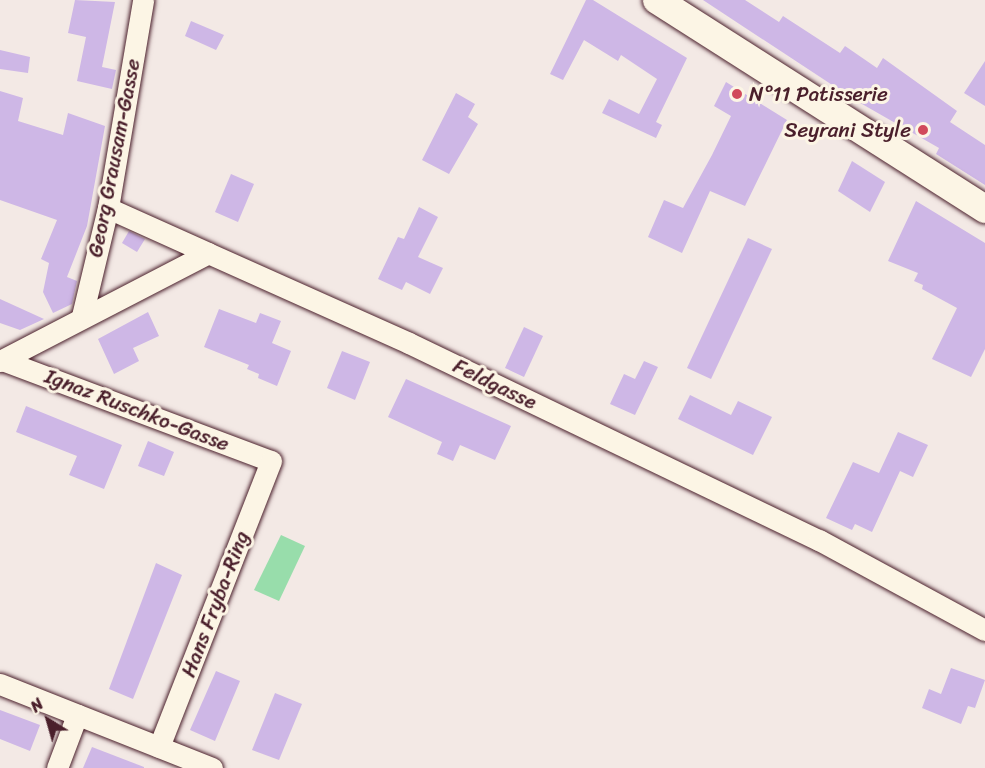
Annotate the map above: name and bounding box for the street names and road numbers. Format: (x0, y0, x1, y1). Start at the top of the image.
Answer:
street label: Georg Grausam-Gasse (82, 56, 146, 260)
street label: Feldgasse (449, 353, 541, 415)
street label: Ignaz Ruschko-Gasse (41, 363, 233, 457)
street label: Hans Fryba-Ring (176, 527, 254, 681)

